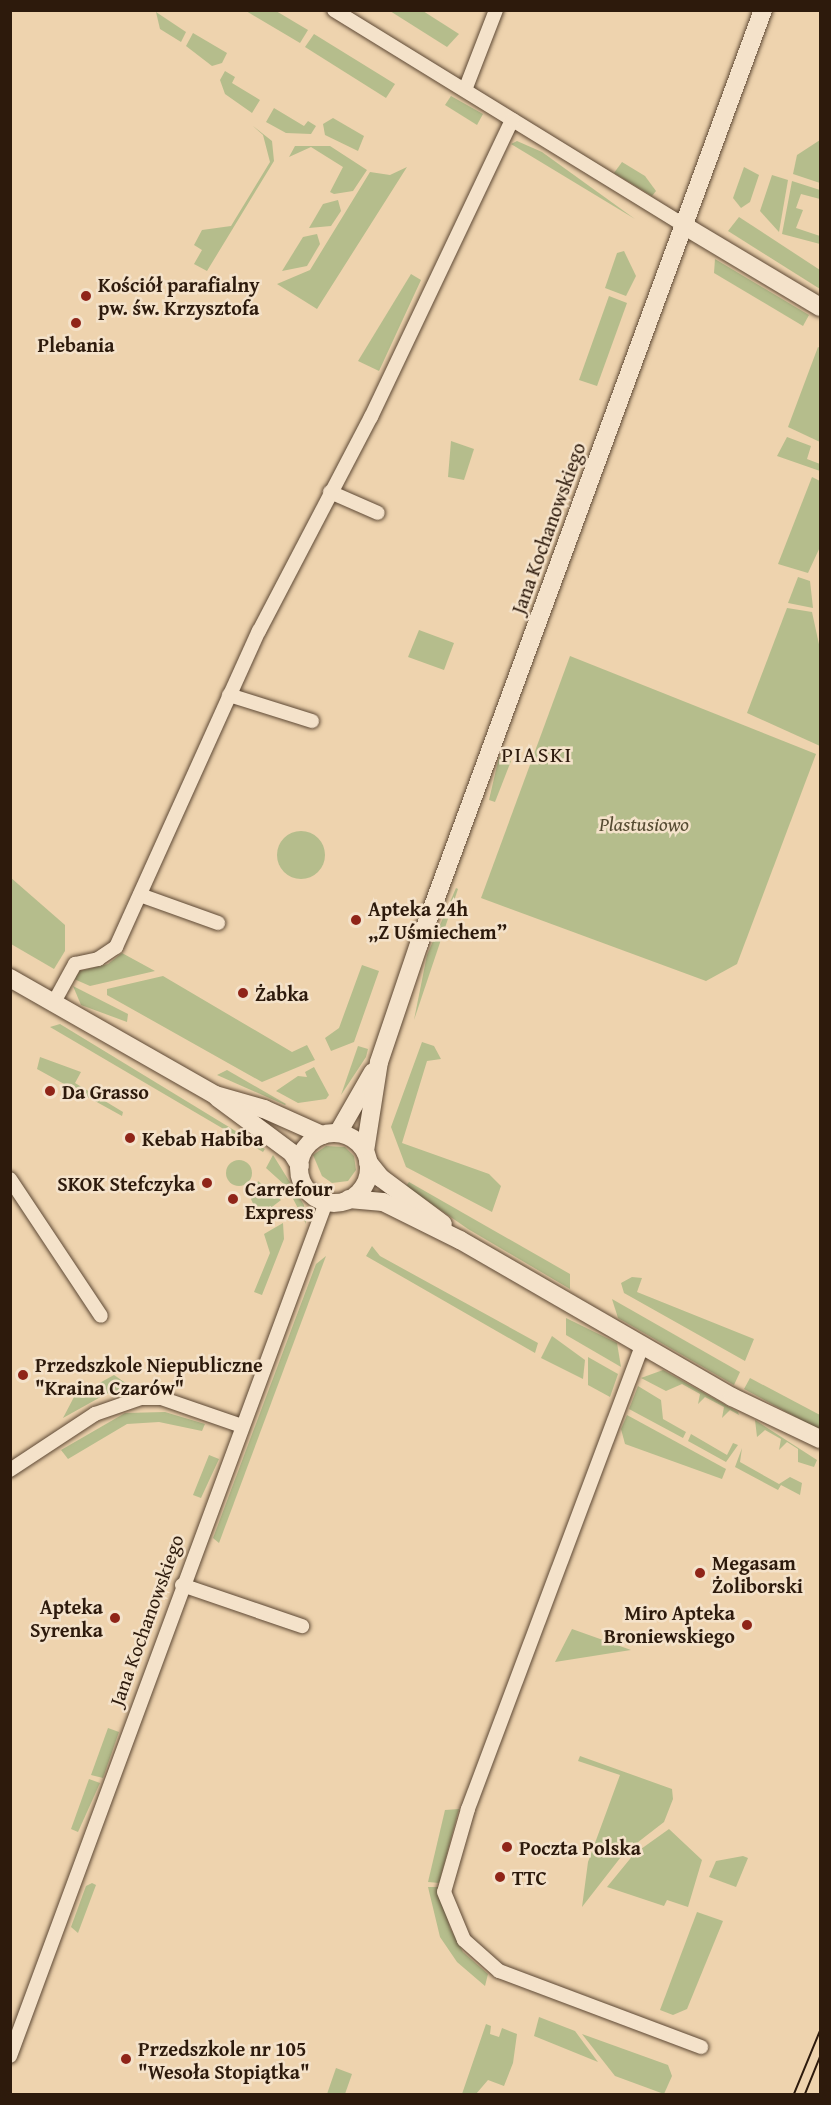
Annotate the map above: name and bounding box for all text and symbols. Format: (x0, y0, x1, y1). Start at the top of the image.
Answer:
place label: Kościół parafialny pw. św. Krzysztofa (98, 272, 260, 319)
marker: Kościół parafialny pw. św. Krzysztofa (79, 289, 93, 303)
marker: Plebania (69, 316, 83, 330)
place label: Plebania (37, 332, 115, 356)
street label: Jana Kochanowskiego (506, 439, 590, 617)
district label: PIASKI (501, 742, 573, 768)
park label: Plastusiowo (599, 811, 689, 835)
place label: Apteka 24h „Z Uśmiechem” (368, 897, 507, 944)
marker: Apteka 24h „Z Uśmiechem” (349, 913, 363, 927)
place label: Żabka (255, 981, 309, 1005)
marker: Żabka (236, 986, 250, 1000)
place label: Da Grasso (62, 1079, 149, 1103)
marker: Da Grasso (43, 1084, 57, 1098)
place label: Kebab Habiba (142, 1126, 263, 1150)
marker: Kebab Habiba (123, 1131, 137, 1145)
place label: SKOK Stefczyka (57, 1171, 195, 1195)
marker: SKOK Stefczyka (200, 1176, 214, 1190)
place label: Carrefour Express (245, 1176, 333, 1223)
marker: Carrefour Express (226, 1192, 240, 1206)
place label: Przedszkole Niepubliczne "Kraina Czarów" (35, 1352, 263, 1399)
marker: Przedszkole Niepubliczne "Kraina Czarów" (16, 1368, 30, 1382)
street label: Jana Kochanowskiego (104, 1531, 188, 1709)
place label: Megasam Żoliborski (712, 1550, 803, 1597)
marker: Megasam Żoliborski (693, 1566, 707, 1580)
place label: Apteka Syrenka (30, 1594, 103, 1641)
place label: Miro Apteka Broniewskiego (604, 1601, 735, 1648)
marker: Apteka Syrenka (108, 1611, 122, 1625)
marker: Miro Apteka Broniewskiego (740, 1618, 754, 1632)
place label: Poczta Polska (519, 1835, 641, 1859)
marker: Poczta Polska (500, 1840, 514, 1854)
place label: TTC (512, 1865, 547, 1889)
marker: TTC (493, 1870, 507, 1884)
place label: Przedszkole nr 105 "Wesoła Stopiątka" (138, 2036, 310, 2083)
marker: Przedszkole nr 105 "Wesoła Stopiątka" (119, 2052, 133, 2066)

